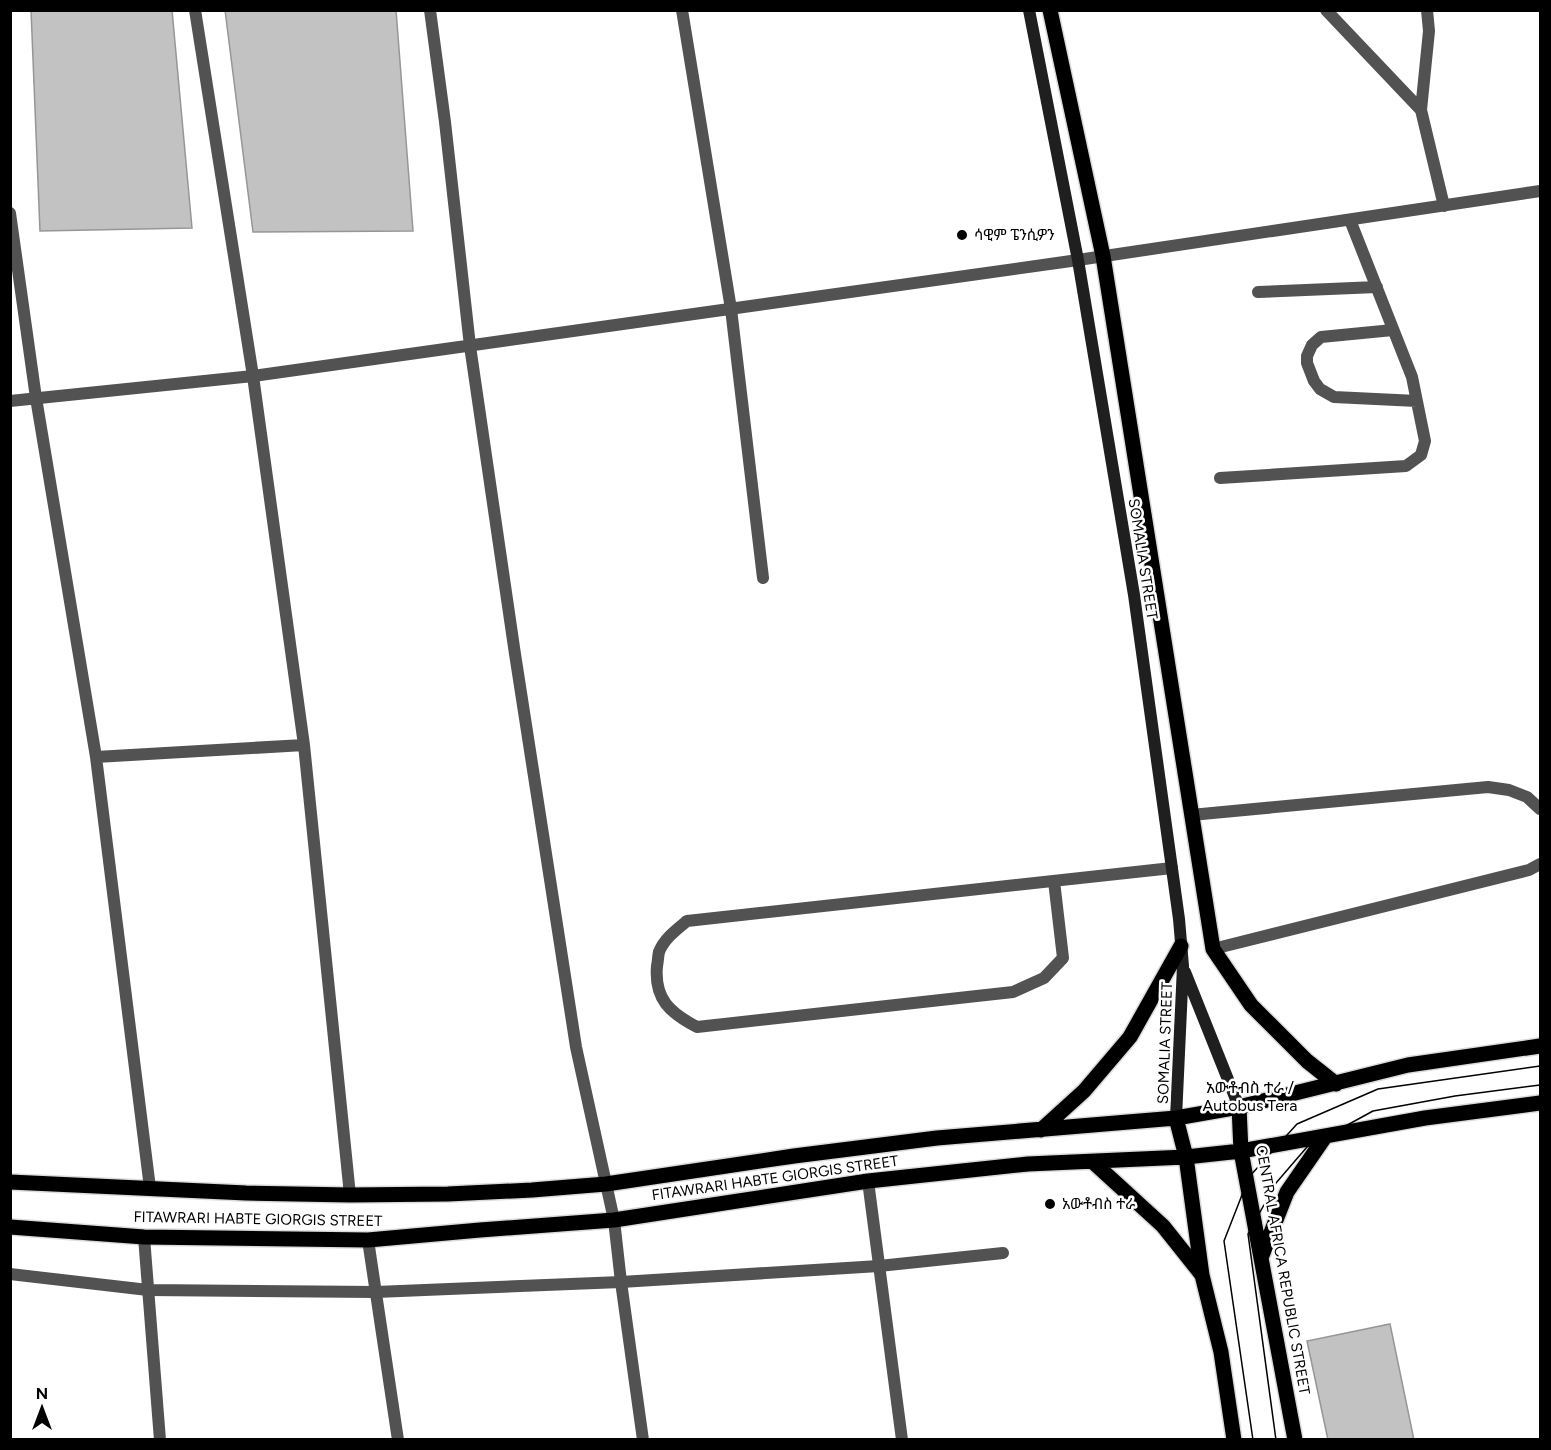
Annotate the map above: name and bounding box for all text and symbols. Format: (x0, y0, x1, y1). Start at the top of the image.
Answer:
place label: ሳዊም ፔንሲዎን (974, 226, 1054, 244)
marker: ሳዊም ፔንሲዎን (955, 228, 969, 242)
street label: SOMALIA STREET (1125, 497, 1162, 622)
street label: SOMALIA STREET (1154, 981, 1176, 1104)
district label: አውቶብስ ተራ / Autobus Tera (1203, 1078, 1297, 1115)
street label: CENTRAL AFRICA REPUBLIC STREET (1252, 1144, 1314, 1397)
street label: FITAWRARI HABTE GIORGIS STREET (650, 1152, 900, 1204)
place label: አውቶብስ ተራ (1062, 1195, 1135, 1213)
marker: አውቶብስ ተራ (1043, 1197, 1057, 1211)
street label: FITAWRARI HABTE GIORGIS STREET (133, 1208, 383, 1230)
north arrow (12, 1378, 72, 1438)
text: N (36, 1384, 48, 1403)

